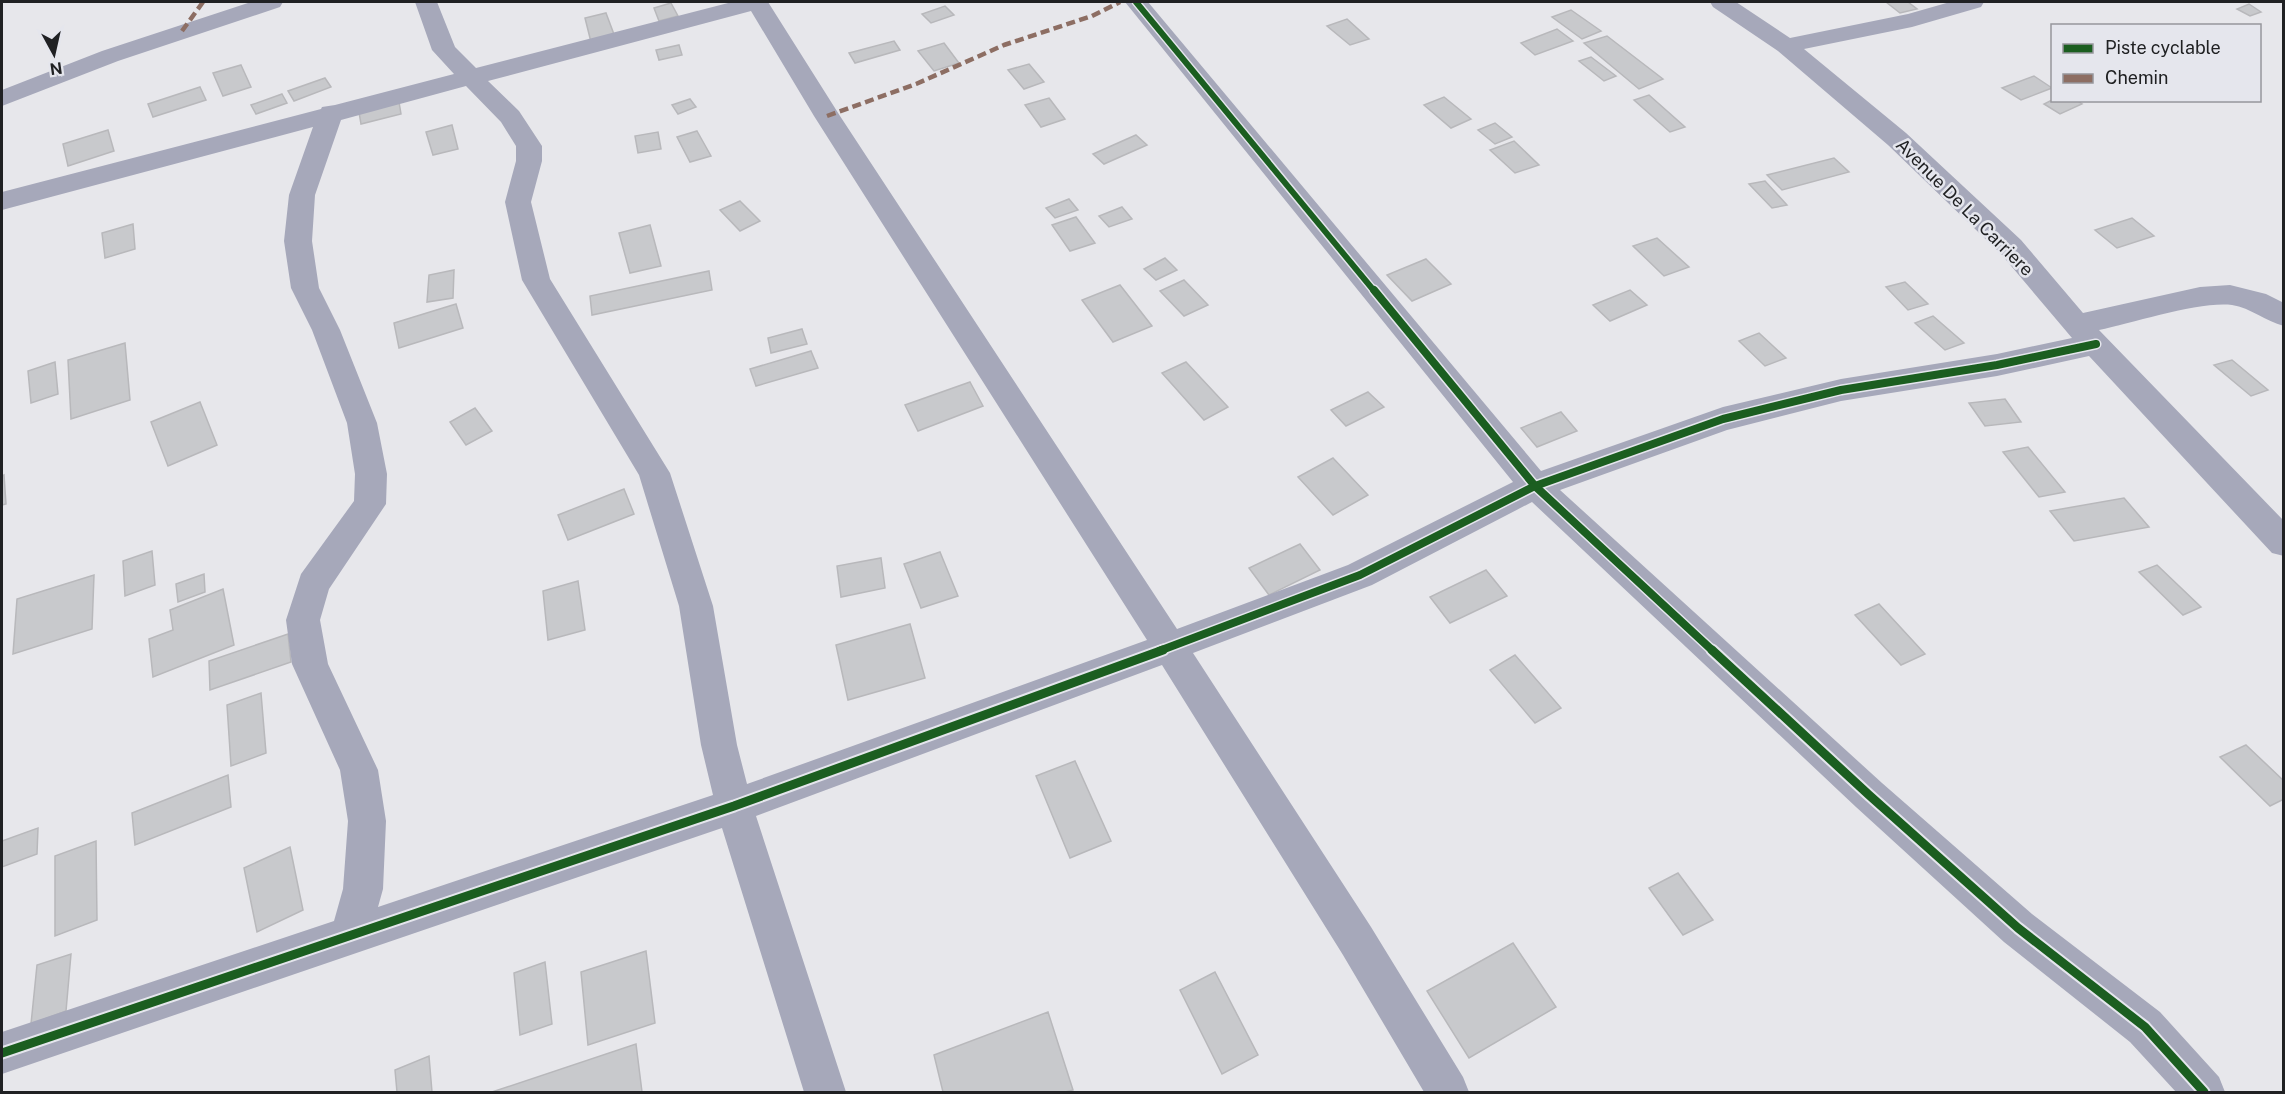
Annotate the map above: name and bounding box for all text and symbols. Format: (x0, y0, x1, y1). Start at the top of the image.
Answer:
north arrow (24, 24, 84, 84)
legend (2051, 24, 2261, 102)
text: Piste cyclable (2105, 37, 2221, 58)
text: N (48, 58, 64, 79)
text: Chemin (2105, 67, 2169, 88)
street label: Avenue De La Carriere (1892, 134, 2038, 280)

